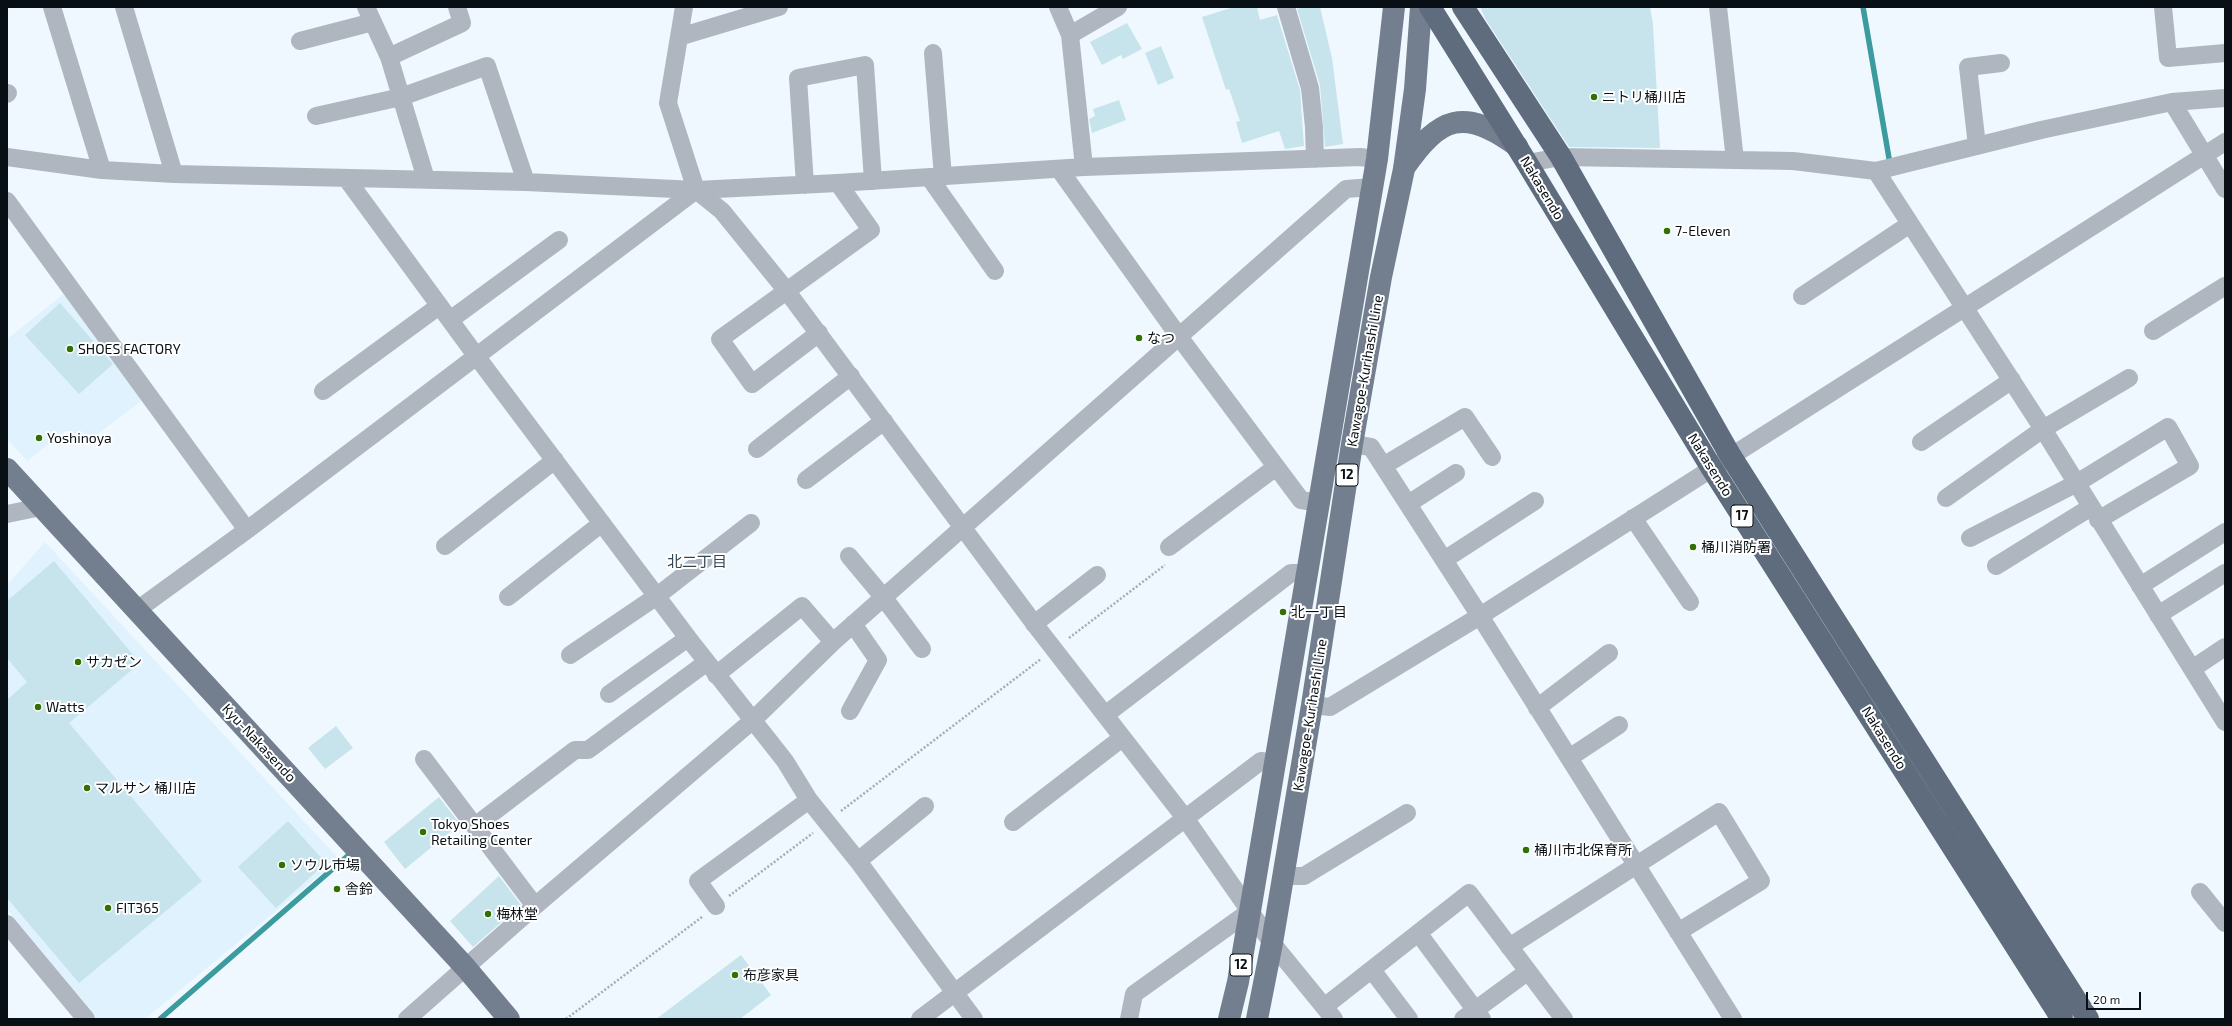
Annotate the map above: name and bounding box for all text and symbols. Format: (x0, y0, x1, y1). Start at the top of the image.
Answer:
place label: ニトリ桶川店 (1602, 89, 1686, 105)
marker: ニトリ桶川店 (1589, 92, 1599, 102)
street label: Nakasendo (1516, 153, 1568, 223)
place label: 7-Eleven (1675, 223, 1731, 239)
marker: 7-Eleven (1662, 226, 1672, 236)
street label: Kawagoe-Kurihashi Line (1343, 294, 1387, 448)
place label: なつ (1147, 330, 1175, 346)
marker: なつ (1134, 333, 1144, 343)
place label: SHOES FACTORY (78, 341, 181, 357)
marker: SHOES FACTORY (65, 344, 75, 354)
place label: Yoshinoya (47, 430, 112, 446)
street label: Nakasendo (1684, 430, 1736, 500)
marker: Yoshinoya (34, 433, 44, 443)
road number: 12 (1336, 464, 1358, 486)
road number: 17 (1731, 505, 1753, 527)
place label: 桶川消防署 (1701, 539, 1771, 555)
marker: 桶川消防署 (1688, 542, 1698, 552)
district label: 北二丁目 (667, 553, 727, 571)
place label: 北一丁目 (1291, 604, 1347, 620)
marker: 北一丁目 (1278, 607, 1288, 617)
street label: Kawagoe-Kurihashi Line (1290, 638, 1330, 792)
place label: サカゼン (86, 654, 142, 670)
marker: サカゼン (73, 657, 83, 667)
place label: Watts (46, 699, 85, 715)
street label: Kyu-Nakasendo (219, 700, 299, 786)
marker: Watts (33, 702, 43, 712)
street label: Nakasendo (1858, 703, 1910, 773)
place label: マルサン 桶川店 (95, 780, 196, 796)
marker: マルサン 桶川店 (82, 783, 92, 793)
place label: Tokyo Shoes Retailing Center (431, 816, 532, 848)
marker: Tokyo Shoes Retailing Center (418, 827, 428, 837)
place label: 桶川市北保育所 (1534, 842, 1632, 858)
marker: 桶川市北保育所 (1521, 845, 1531, 855)
place label: ソウル市場 (290, 857, 360, 873)
marker: ソウル市場 (277, 860, 287, 870)
place label: 舎鈴 (345, 881, 373, 897)
marker: 舎鈴 (332, 884, 342, 894)
place label: FIT365 (116, 900, 159, 916)
marker: FIT365 (103, 903, 113, 913)
place label: 梅林堂 (496, 906, 538, 922)
marker: 梅林堂 (483, 909, 493, 919)
road number: 12 (1230, 954, 1252, 976)
place label: 布彦家具 (743, 967, 799, 983)
marker: 布彦家具 (730, 970, 740, 980)
scale bar (2088, 984, 2143, 1010)
text: 20 m (2093, 992, 2120, 1006)

